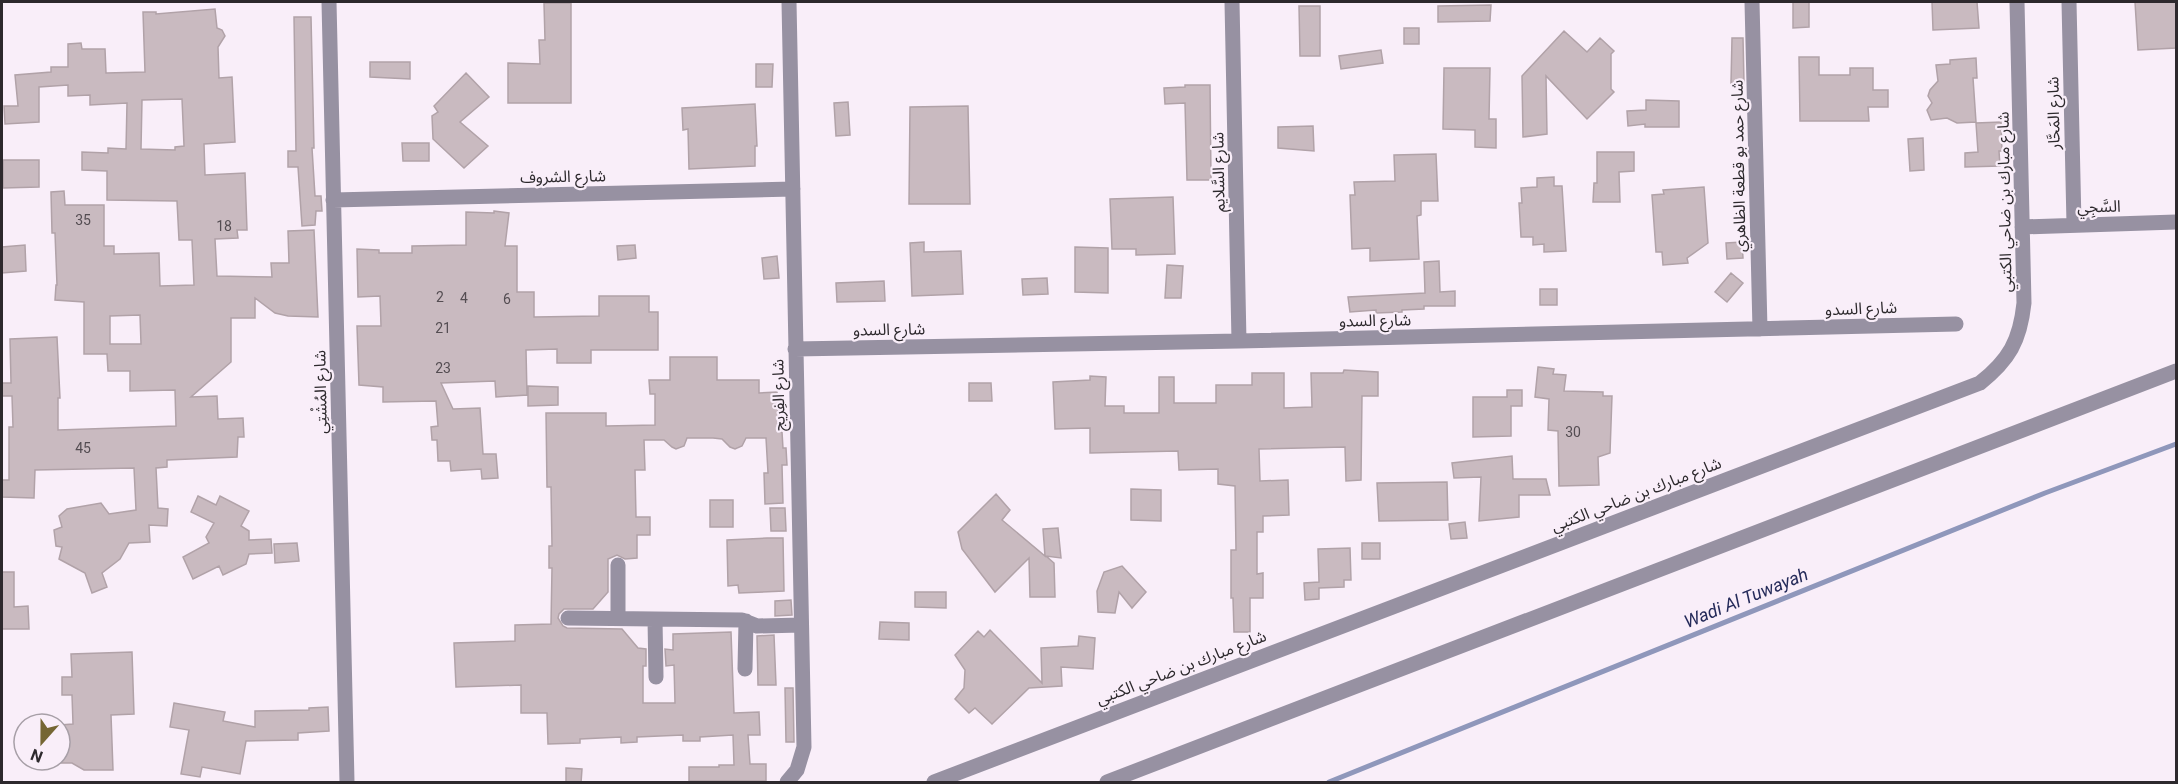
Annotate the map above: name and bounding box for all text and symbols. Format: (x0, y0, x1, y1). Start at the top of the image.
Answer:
street label: شارع المَحَّار (2043, 76, 2067, 151)
street label: شارع حمد بو قطعة الظاهري (1727, 80, 1753, 252)
street label: شارع مبارك بن ضاحي الكتبي (1993, 111, 2019, 293)
street label: شارع السَّلايم (1208, 132, 1232, 212)
street label: شارع الشروف (520, 166, 606, 190)
street label: السَّجِي (2077, 197, 2121, 219)
house number: 35 (75, 212, 91, 228)
house number: 18 (216, 218, 232, 234)
house number: 2 (436, 289, 444, 305)
house number: 4 (460, 290, 468, 306)
house number: 6 (503, 291, 511, 307)
street label: شارع السدو (1825, 298, 1898, 322)
street label: شارع السدو (1339, 310, 1411, 334)
street label: شارع السدو (853, 319, 925, 343)
house number: 21 (435, 320, 451, 336)
street label: شارع المُشْتِي (309, 350, 334, 434)
street label: شارع الفِريج (768, 359, 792, 431)
house number: 23 (435, 360, 451, 376)
house number: 30 (1565, 424, 1581, 440)
house number: 45 (75, 440, 91, 456)
street label: شارع مبارك بن ضاحي الكتبي (1548, 453, 1725, 539)
water label: Wadi Al Tuwayah (1681, 563, 1811, 632)
street label: شارع مبارك بن ضاحي الكتبي (1093, 626, 1270, 712)
north arrow (12, 712, 72, 772)
text: N (28, 745, 45, 766)

